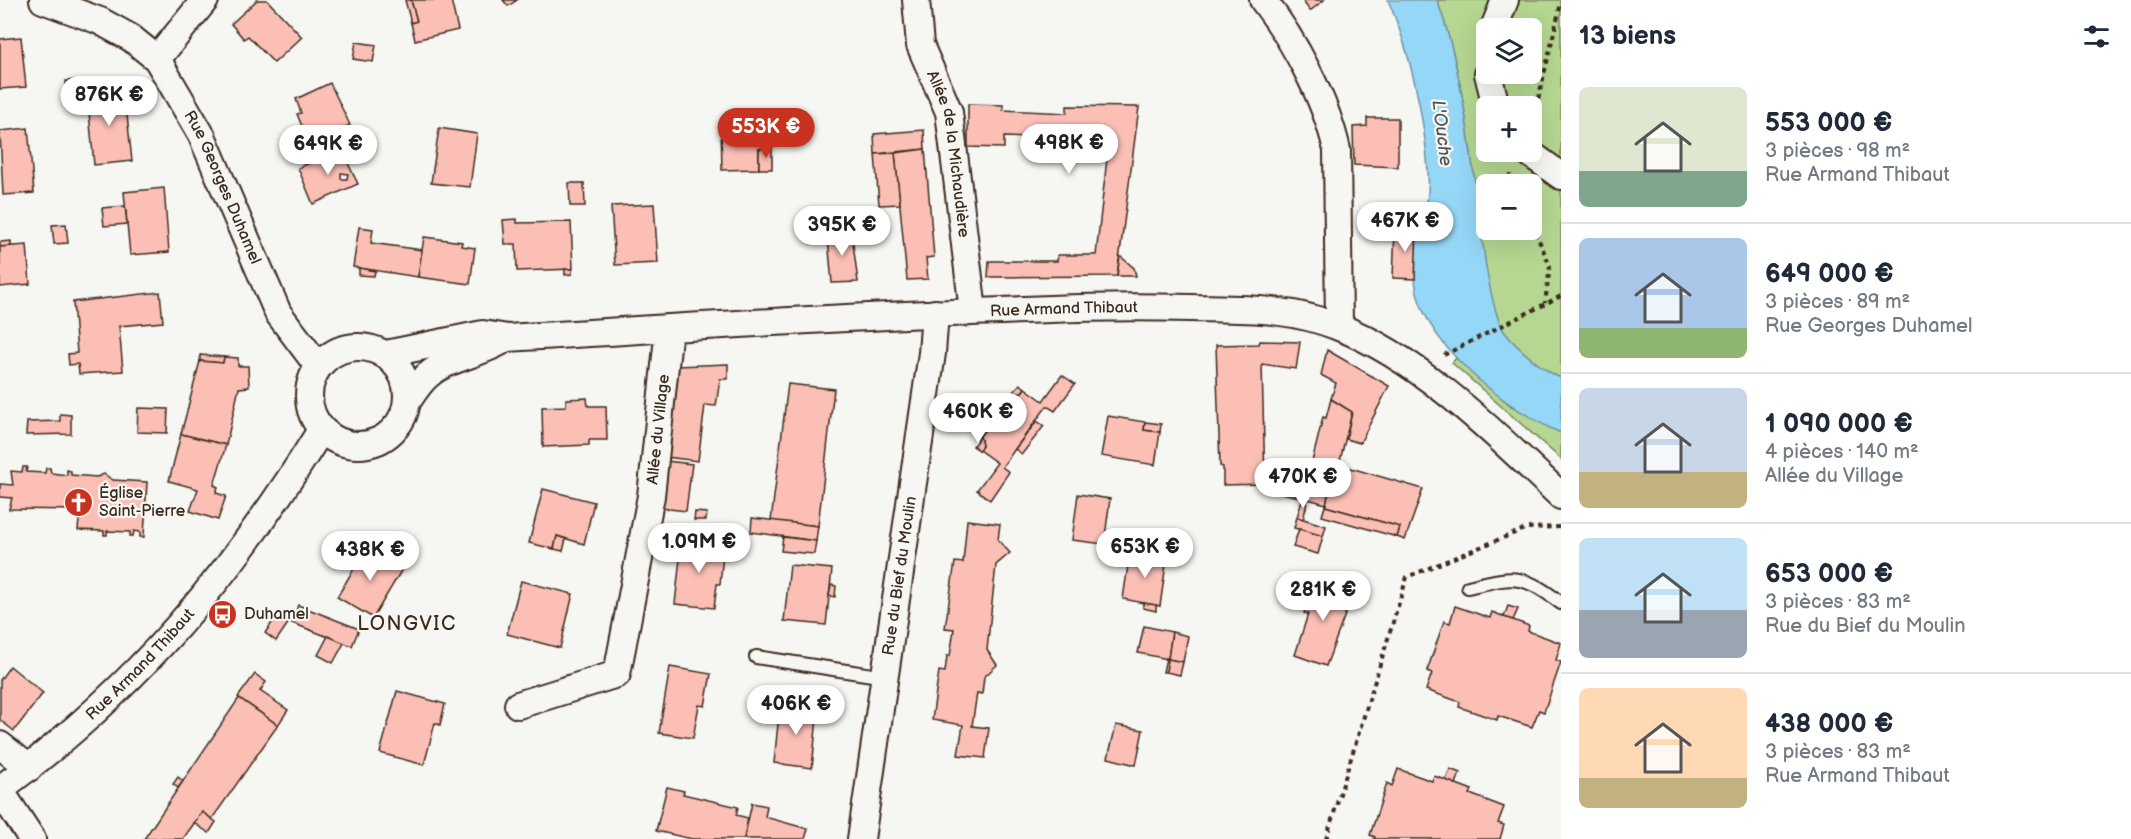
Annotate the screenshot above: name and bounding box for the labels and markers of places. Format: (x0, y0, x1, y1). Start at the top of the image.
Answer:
pin: 876K € (60, 76, 158, 127)
pin: 553K € (717, 108, 815, 159)
pin: 498K € (1020, 124, 1118, 175)
pin: 649K € (279, 125, 377, 176)
pin: 467K € (1356, 202, 1454, 253)
pin: 395K € (793, 206, 891, 257)
pin: 460K € (929, 393, 1027, 444)
pin: 470K € (1254, 458, 1352, 509)
place label: Église Saint-Pierre (99, 482, 186, 521)
church icon: Église Saint-Pierre (62, 486, 94, 518)
pin: 1.09M € (644, 523, 754, 574)
pin: 653K € (1096, 528, 1194, 579)
pin: 438K € (321, 531, 419, 582)
pin: 281K € (1274, 571, 1372, 622)
bus stop icon: Duhamel (207, 598, 239, 630)
place label: Duhamel (244, 605, 309, 624)
pin: 406K € (747, 685, 845, 736)

